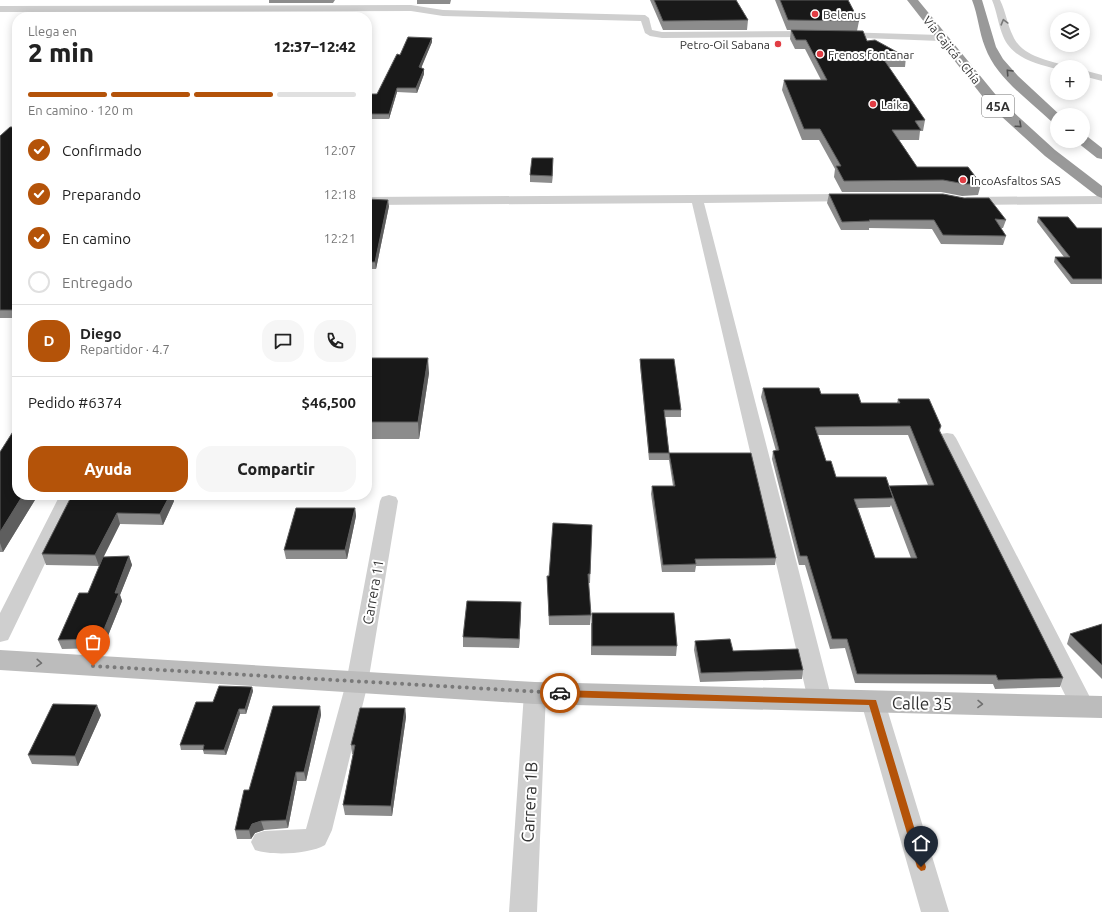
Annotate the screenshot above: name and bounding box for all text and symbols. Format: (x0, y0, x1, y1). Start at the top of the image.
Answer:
place label: Belenus (823, 8, 866, 21)
marker: Belenus (810, 9, 820, 19)
map controls (1050, 12, 1090, 148)
button: layers (1050, 12, 1090, 52)
street label: Vía Cajicá - Chía (921, 14, 983, 86)
one-way arrow (1000, 19, 1009, 26)
text: Llega en (28, 24, 77, 38)
text: 2 min (28, 38, 94, 67)
text: 12:37–12:42 (273, 38, 356, 55)
place label: Petro-Oil Sabana (680, 38, 770, 51)
marker: Petro-Oil Sabana (773, 39, 783, 49)
place label: Frenos fontanar (828, 48, 914, 61)
marker: Frenos fontanar (815, 49, 825, 59)
button: + (1050, 60, 1090, 100)
one-way arrow (1006, 69, 1013, 77)
road number: 45A (982, 95, 1014, 117)
place label: Laika (881, 98, 908, 111)
marker: Laika (868, 99, 878, 109)
text: En camino · 120 m (28, 103, 133, 117)
button: − (1050, 108, 1090, 148)
one-way arrow (1014, 120, 1022, 128)
icon: check (28, 139, 50, 161)
text: Confirmado (62, 142, 142, 159)
text: 12:07 (323, 143, 356, 157)
place label: IncoAsfaltos SAS (971, 174, 1061, 187)
marker: IncoAsfaltos SAS (958, 175, 968, 185)
icon: check (28, 183, 50, 205)
text: Preparando (62, 186, 141, 203)
text: 12:18 (323, 187, 356, 201)
icon: check (28, 227, 50, 249)
text: En camino (62, 230, 131, 247)
text: 12:21 (323, 231, 356, 245)
text: Entregado (62, 274, 133, 291)
button: chat (262, 320, 304, 362)
button: phone (314, 320, 356, 362)
text: Diego (80, 325, 122, 342)
text: D (44, 332, 54, 349)
text: Repartidor · 4.7 (80, 342, 170, 356)
text: Pedido #6374 (28, 394, 122, 411)
text: $46,500 (302, 394, 356, 411)
button: Ayuda (28, 446, 188, 492)
button: Compartir (196, 446, 356, 492)
street label: Carrera 11 (359, 558, 387, 626)
pin (76, 625, 110, 666)
icon: bag (82, 631, 104, 653)
one-way arrow (36, 658, 42, 667)
courier (540, 673, 580, 713)
icon: car (549, 682, 571, 704)
street label: Calle 35 (892, 693, 952, 713)
one-way arrow (977, 700, 983, 708)
street label: Carrera 1B (517, 761, 541, 843)
pin (904, 826, 938, 867)
icon: home (910, 832, 932, 854)

